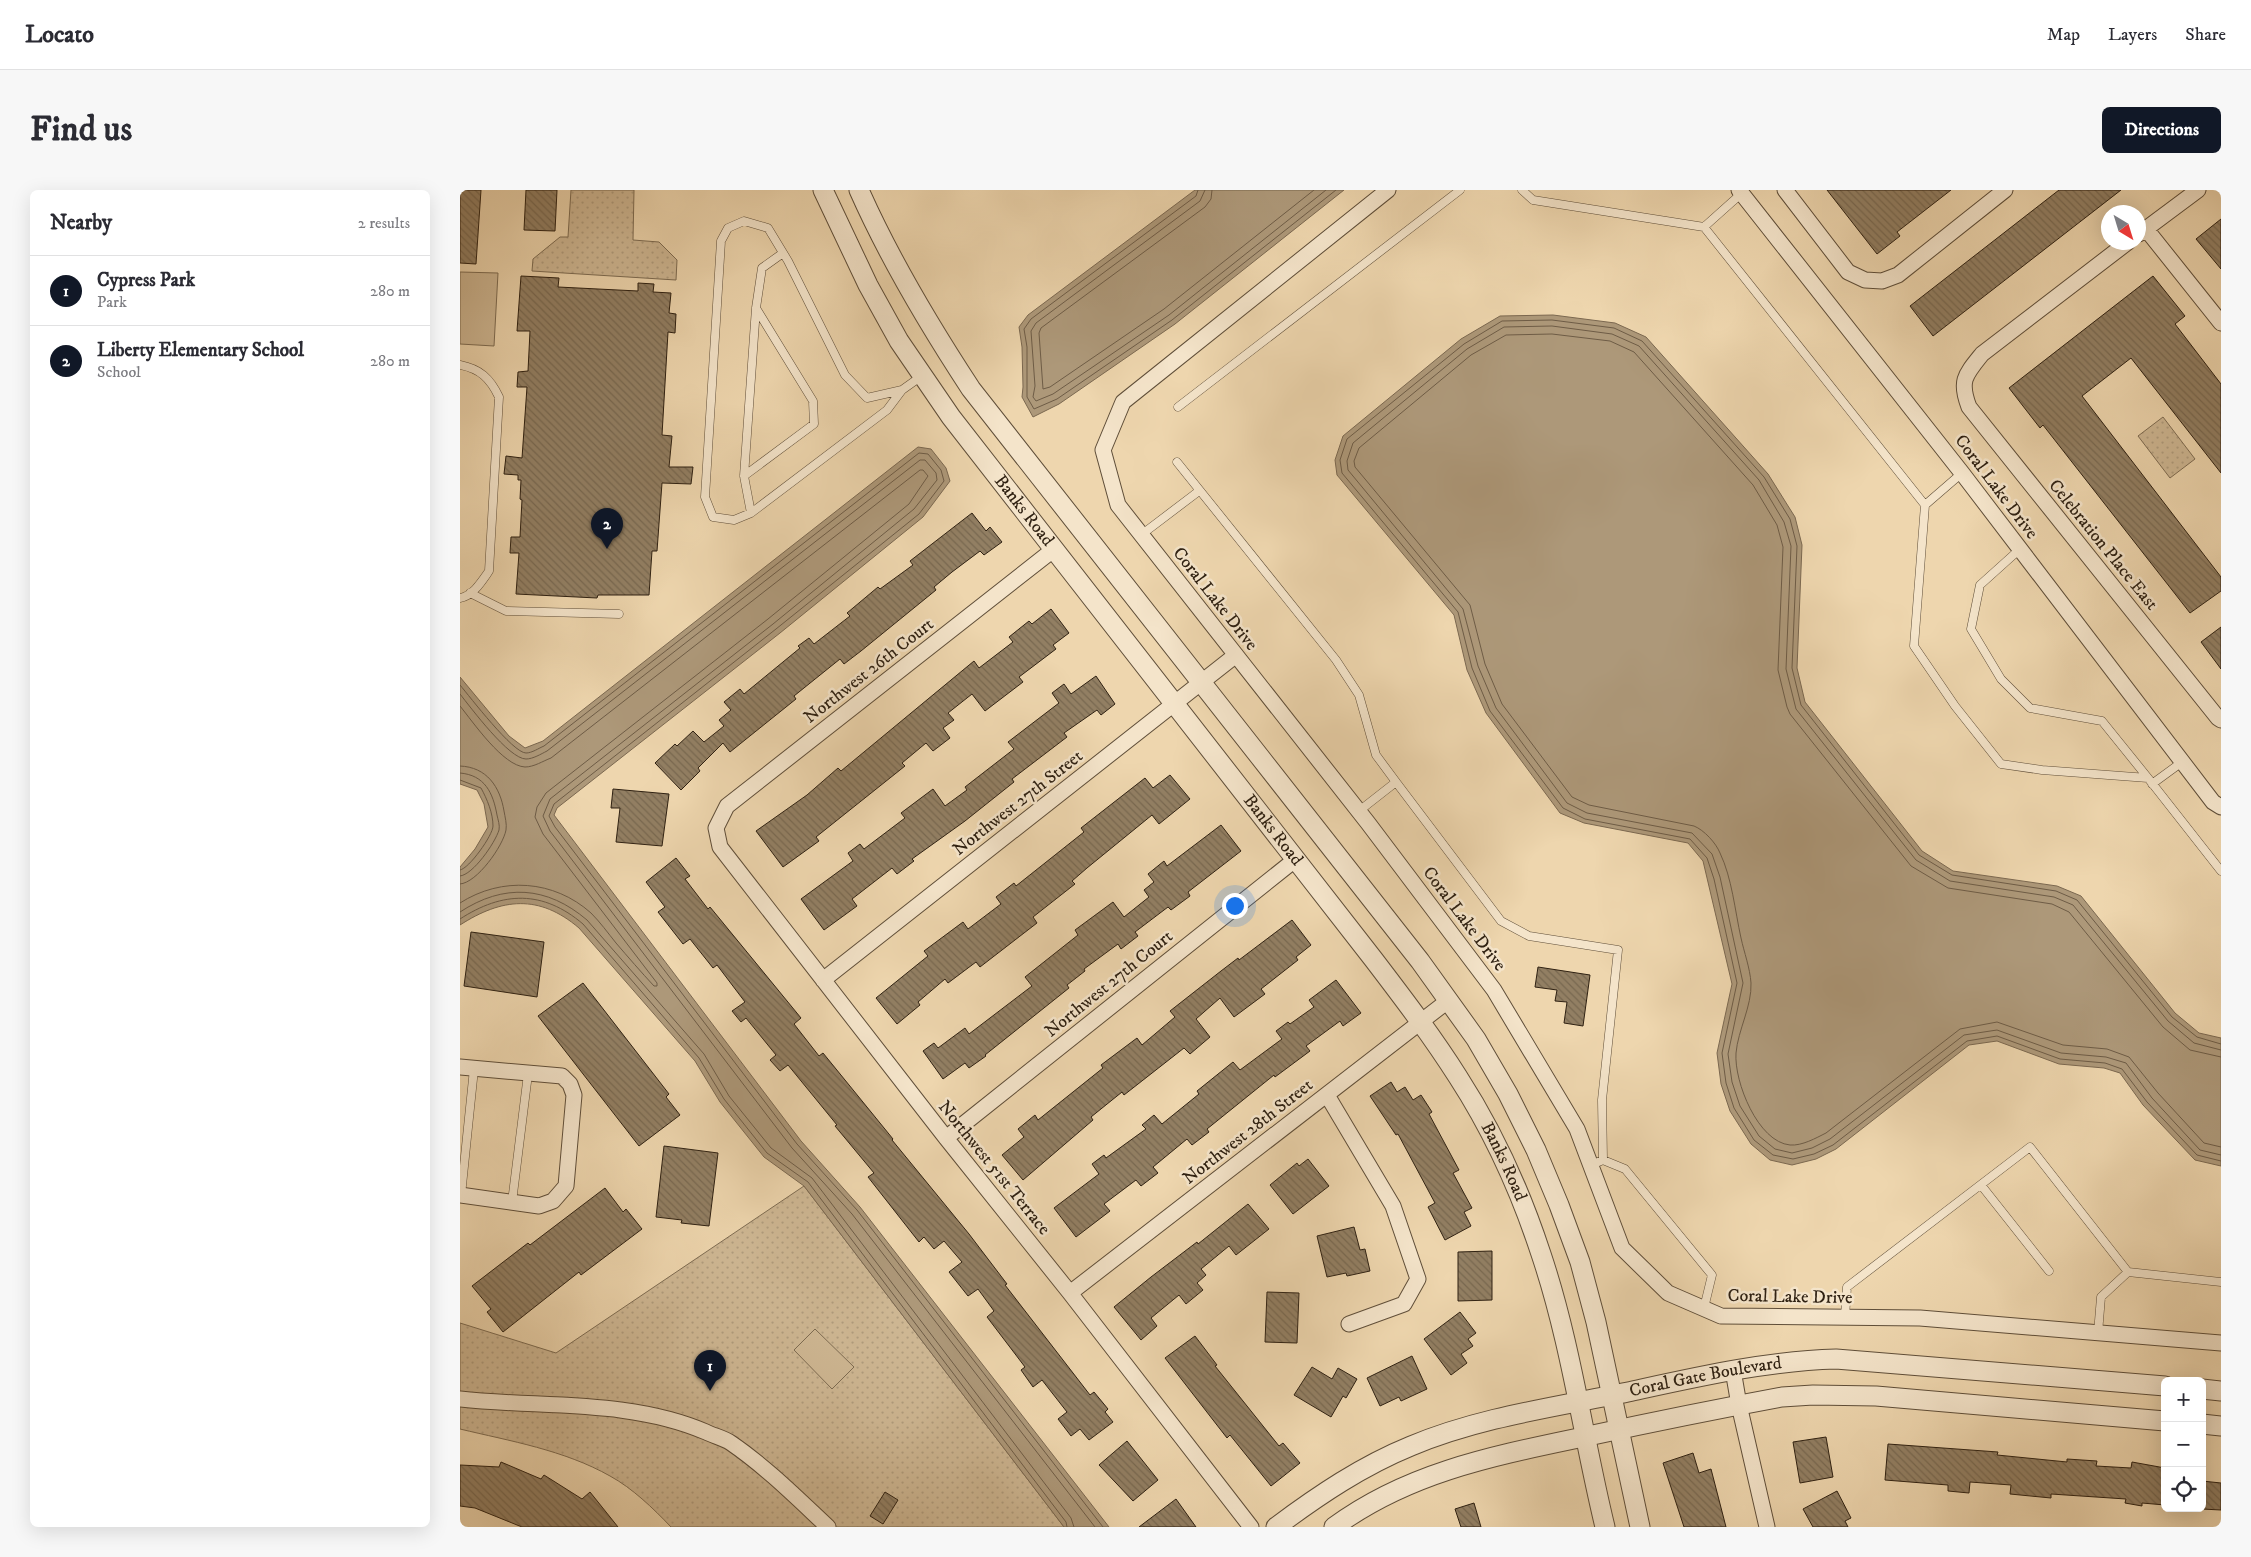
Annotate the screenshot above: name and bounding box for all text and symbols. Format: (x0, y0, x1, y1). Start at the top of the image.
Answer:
text: Locato (25, 20, 94, 50)
text: Map (2047, 24, 2080, 46)
text: Layers (2108, 24, 2157, 46)
text: Share (2185, 24, 2226, 46)
button: Directions (2102, 107, 2221, 153)
text: Find us (30, 108, 132, 152)
north arrow (2101, 205, 2146, 250)
text: Nearby (50, 210, 112, 236)
text: 2 results (358, 213, 410, 233)
text: Cypress Park (97, 269, 195, 292)
text: 1 (63, 281, 69, 301)
text: 280 m (370, 281, 410, 301)
text: Park (97, 292, 127, 312)
text: Liberty Elementary School (97, 339, 304, 362)
text: 2 (62, 351, 70, 371)
text: 280 m (370, 351, 410, 371)
text: School (97, 362, 141, 382)
street label: Coral Lake Drive (1950, 430, 2042, 544)
street label: Banks Road (989, 471, 1059, 551)
street label: Celebration Place East (2043, 475, 2163, 615)
pin: 2 (591, 508, 623, 549)
street label: Coral Lake Drive (1168, 543, 1262, 655)
street label: Northwest 26th Court (800, 613, 938, 728)
street label: Northwest 27th Street (949, 745, 1088, 861)
street label: Banks Road (1238, 790, 1308, 870)
street label: Coral Lake Drive (1418, 862, 1510, 976)
your location (1222, 893, 1248, 919)
street label: Northwest 27th Court (1041, 925, 1178, 1042)
street label: Northwest 28th Street (1179, 1074, 1318, 1190)
street label: Northwest 51st Terrace (933, 1097, 1055, 1239)
street label: Banks Road (1476, 1118, 1532, 1204)
street label: Coral Lake Drive (1727, 1285, 1853, 1309)
pin: 1 (694, 1350, 726, 1391)
street label: Coral Gate Boulevard (1627, 1352, 1783, 1402)
map controls (2161, 1377, 2206, 1512)
button: + (2161, 1377, 2206, 1422)
button: − (2161, 1422, 2206, 1467)
button: locate (2161, 1467, 2206, 1512)

